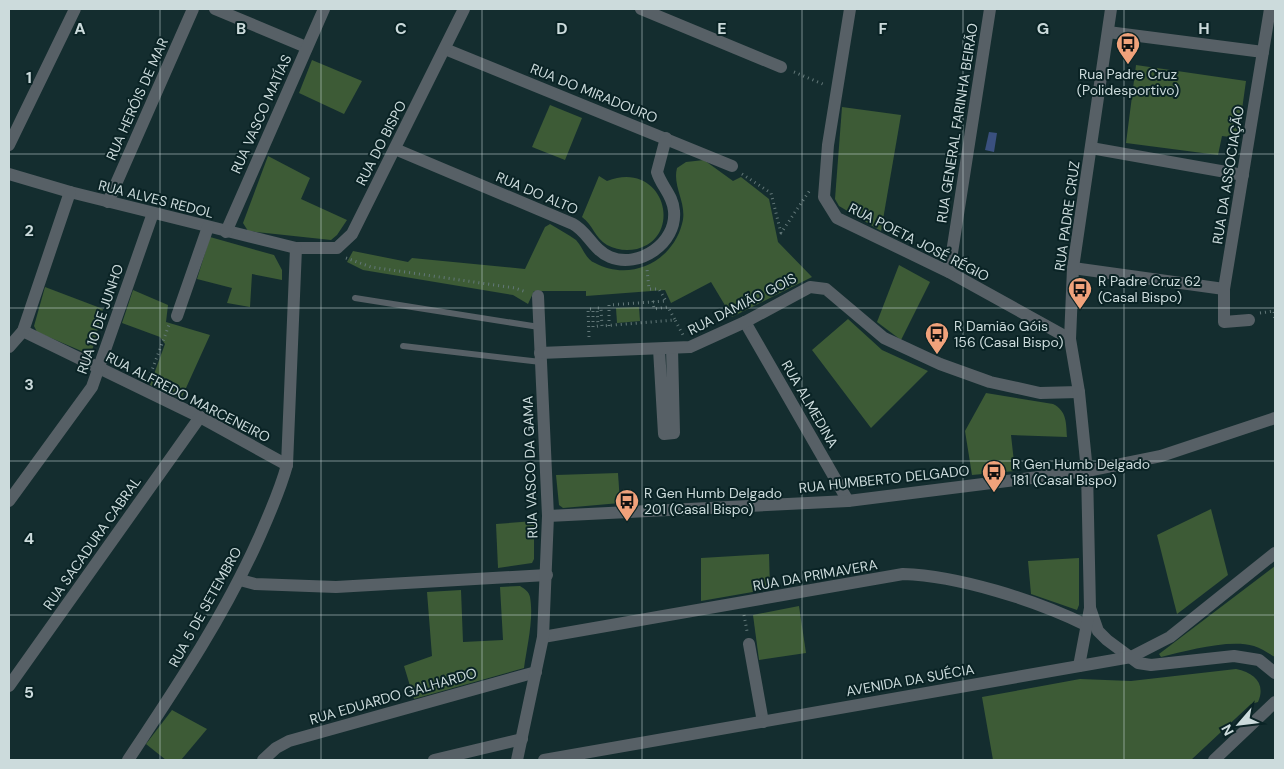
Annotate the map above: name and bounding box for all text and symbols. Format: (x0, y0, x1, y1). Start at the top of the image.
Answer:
text: A (74, 18, 86, 39)
text: B (236, 18, 246, 39)
text: C (395, 18, 407, 39)
text: D (556, 18, 568, 39)
text: E (717, 18, 727, 39)
text: F (879, 18, 888, 39)
text: G (1037, 18, 1049, 39)
text: H (1198, 18, 1210, 39)
street label: RUA GENERAL FARINHA BEIRÃO (932, 22, 982, 224)
bus stop icon: Rua Padre Cruz (Polidesportivo) (1115, 31, 1141, 65)
street label: RUA HERÓIS DE MAR (102, 35, 172, 163)
street label: RUA VASCO MATÍAS (227, 52, 295, 176)
street label: RUA DO MIRADOURO (528, 59, 660, 127)
place label: Rua Padre Cruz (Polidesportivo) (1077, 65, 1179, 99)
text: 1 (26, 67, 32, 88)
street label: RUA DO BISPO (352, 97, 410, 189)
street label: RUA DA ASSOCIAÇÃO (1208, 104, 1248, 245)
street label: RUA PADRE CRUZ (1050, 160, 1084, 272)
street label: RUA DO ALTO (493, 168, 581, 218)
street label: RUA ALVES REDOL (96, 176, 216, 222)
street label: RUA POETA JOSÉ RÉGIO (846, 199, 992, 285)
text: 2 (24, 220, 34, 241)
street label: RUA 10 DE JUNHO (73, 261, 127, 376)
street label: RUA DAMIÃO GOIS (685, 269, 799, 339)
place label: R Padre Cruz 62 (Casal Bispo) (1098, 272, 1201, 306)
bus stop icon: R Padre Cruz 62 (Casal Bispo) (1067, 276, 1093, 310)
place label: R Damião Góis 156 (Casal Bispo) (954, 317, 1063, 351)
bus stop icon: R Damião Góis 156 (Casal Bispo) (924, 321, 950, 355)
street label: RUA ALFREDO MARCENEIRO (103, 348, 273, 446)
street label: RUA ALMEDINA (778, 357, 842, 451)
text: 3 (24, 374, 34, 395)
street label: RUA VASCO DA GAMA (519, 395, 541, 539)
place label: R Gen Humb Delgado 181 (Casal Bispo) (1012, 455, 1150, 489)
bus stop icon: R Gen Humb Delgado 181 (Casal Bispo) (981, 459, 1007, 493)
street label: RUA HUMBERTO DELGADO (798, 461, 970, 497)
street label: RUA SACADURA CABRAL (39, 473, 145, 613)
place label: R Gen Humb Delgado 201 (Casal Bispo) (644, 484, 782, 518)
bus stop icon: R Gen Humb Delgado 201 (Casal Bispo) (614, 488, 640, 522)
text: 4 (24, 528, 34, 549)
street label: RUA 5 DE SETEMBRO (164, 544, 246, 670)
street label: RUA DA PRIMAVERA (751, 555, 879, 595)
street label: AVENIDA DA SUÉCIA (844, 660, 976, 700)
street label: RUA EDUARDO GALHARDO (307, 663, 479, 729)
text: 5 (24, 682, 34, 703)
north arrow (1214, 699, 1264, 749)
text: N (1217, 721, 1238, 739)

